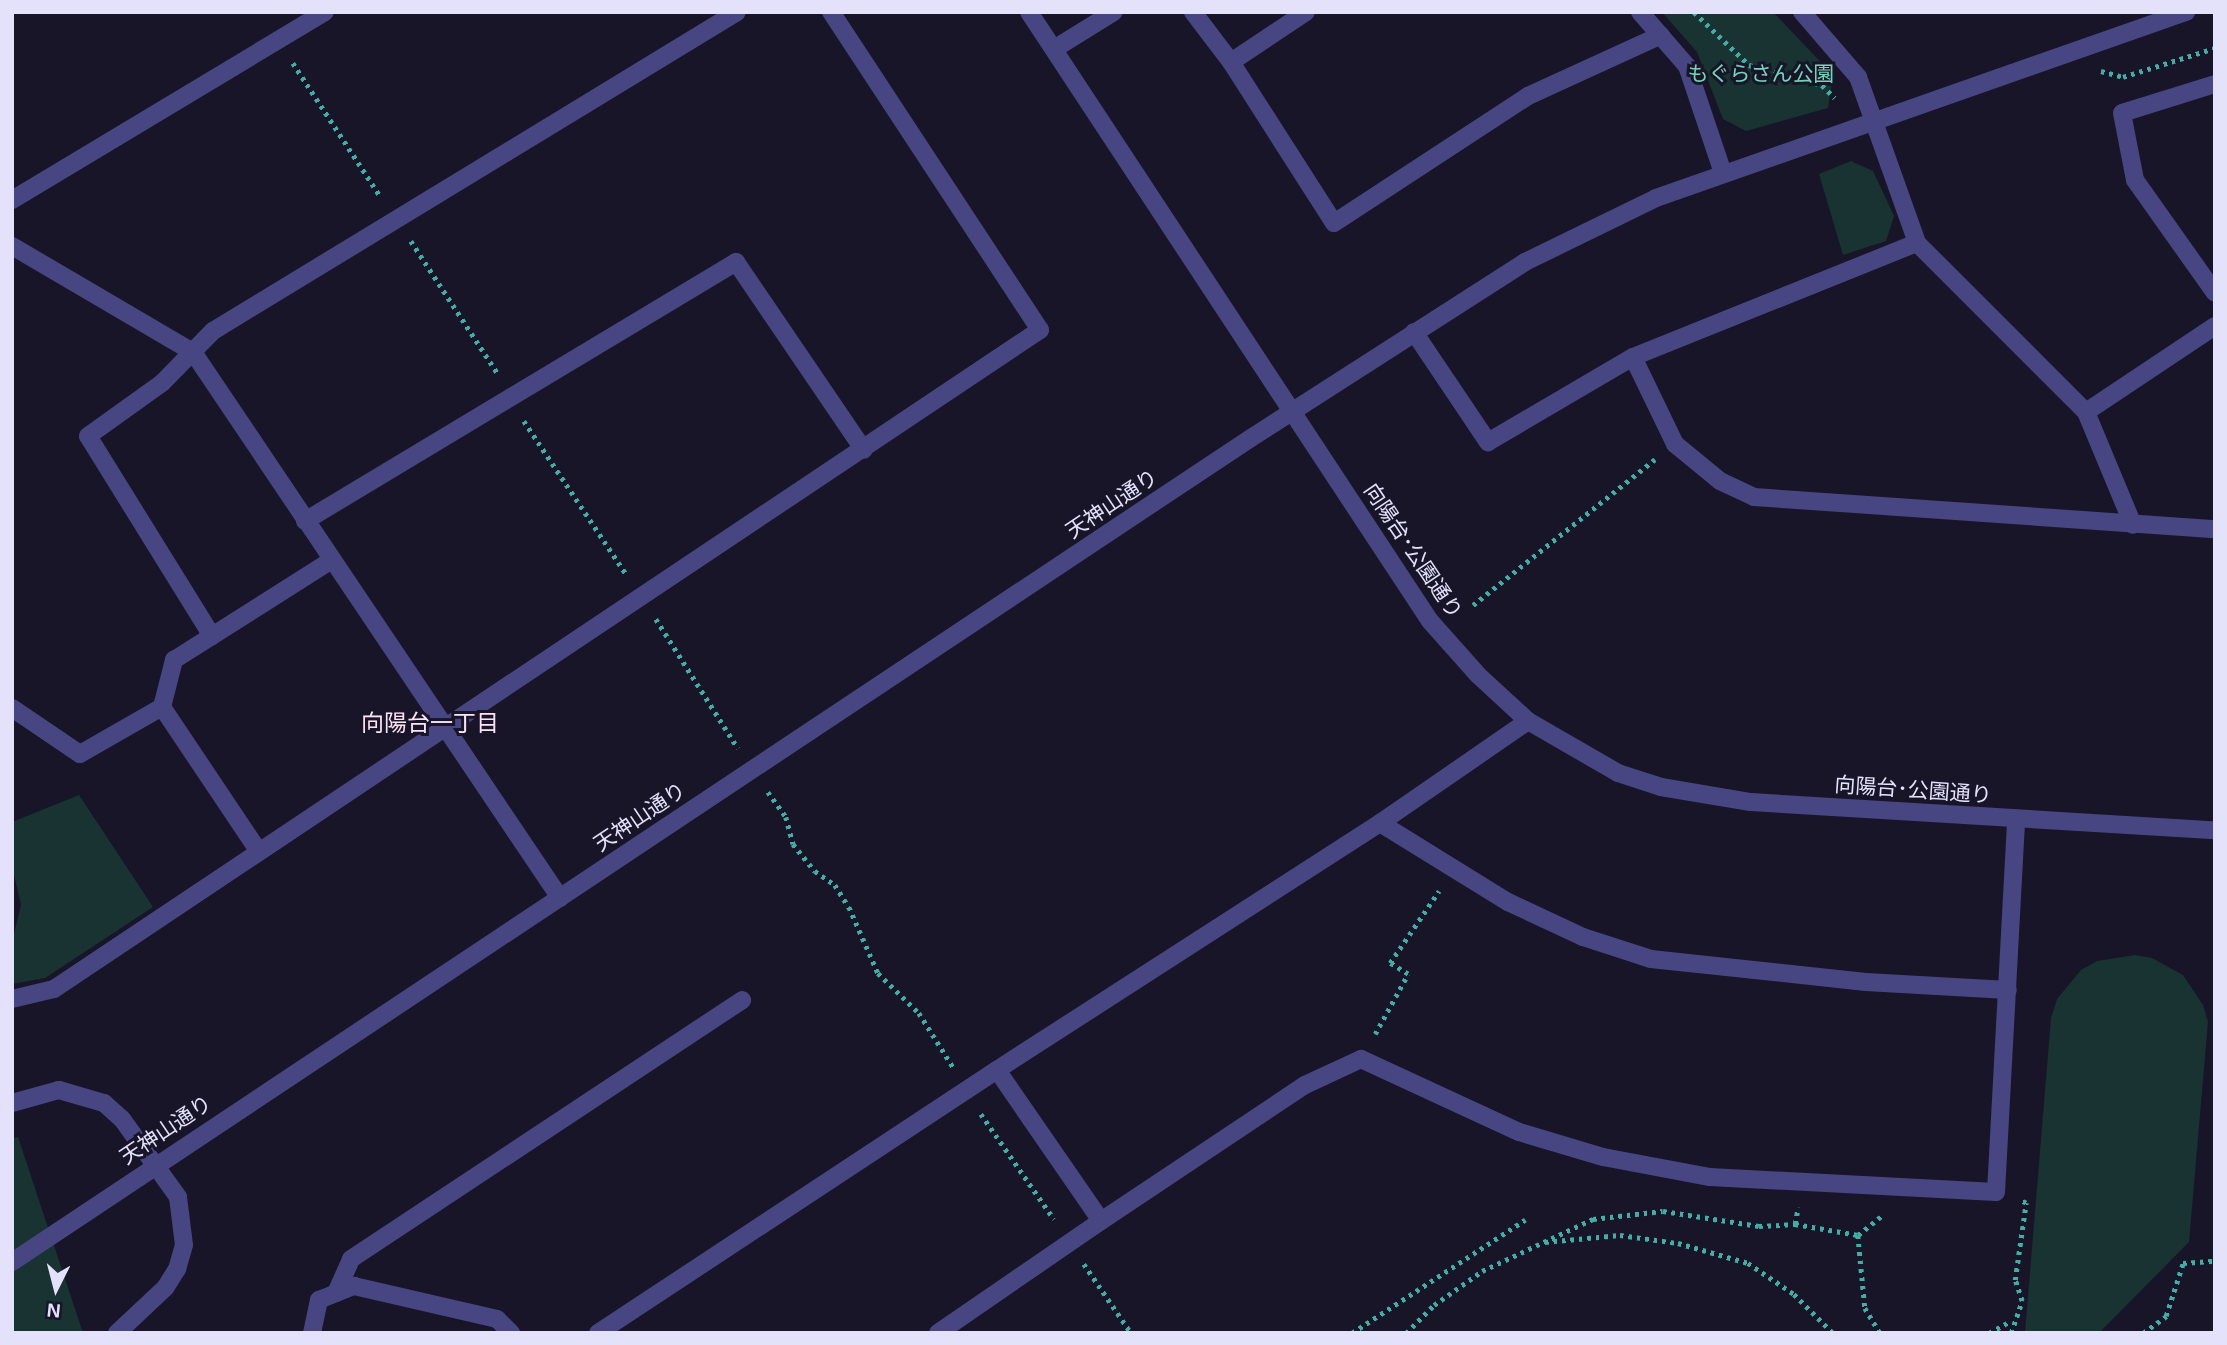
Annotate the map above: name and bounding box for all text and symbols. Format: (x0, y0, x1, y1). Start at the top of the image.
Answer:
park label: もぐらさん公園 (1688, 61, 1834, 87)
street label: 天神山通り (1061, 464, 1163, 544)
street label: 向陽台･公園通り (1359, 479, 1467, 623)
district label: 向陽台一丁目 (361, 709, 499, 737)
street label: 向陽台･公園通り (1834, 772, 1992, 808)
street label: 天神山通り (589, 777, 691, 857)
street label: 天神山通り (115, 1090, 217, 1170)
north arrow (21, 1254, 91, 1324)
text: N (46, 1299, 62, 1322)

